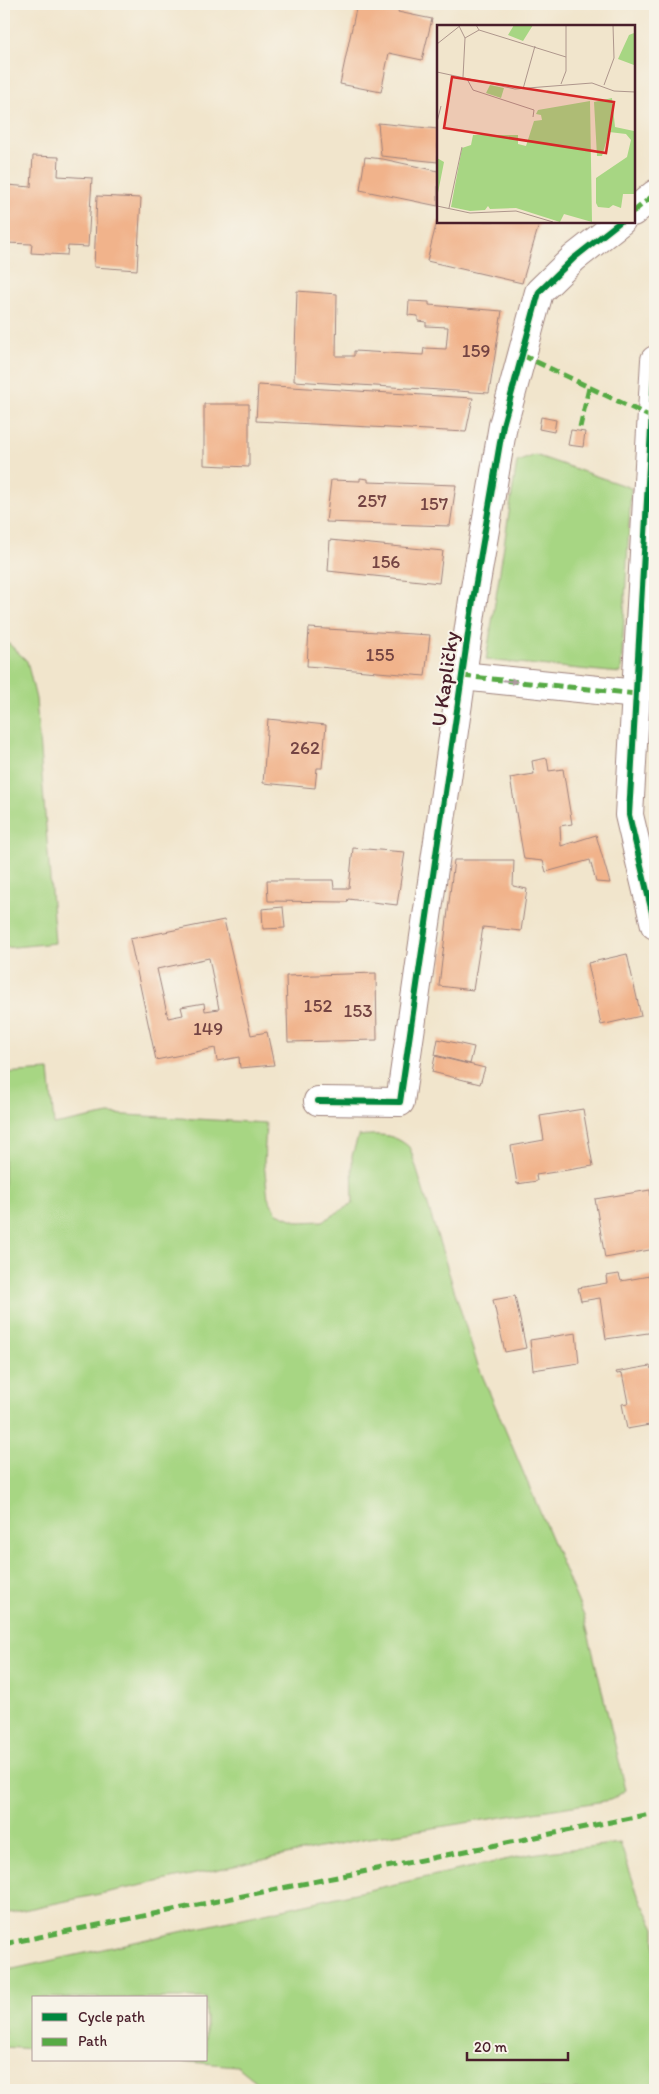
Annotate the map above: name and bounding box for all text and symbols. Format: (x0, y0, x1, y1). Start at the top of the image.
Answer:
inset map (437, 25, 634, 222)
house number: 159 (462, 339, 490, 362)
house number: 257 (357, 489, 387, 512)
house number: 157 (420, 492, 448, 515)
house number: 156 (372, 550, 400, 573)
street label: U Kapličky (425, 630, 464, 728)
house number: 155 (366, 643, 394, 666)
one-way arrow (503, 677, 519, 685)
house number: 262 (290, 736, 320, 759)
house number: 152 (304, 994, 332, 1017)
house number: 153 (343, 999, 373, 1022)
house number: 149 (193, 1017, 223, 1040)
legend (32, 1996, 208, 2062)
text: Cycle path (78, 2008, 145, 2026)
scale bar (467, 2029, 568, 2061)
text: Path (78, 2032, 107, 2050)
text: 20 m (474, 2038, 508, 2056)

